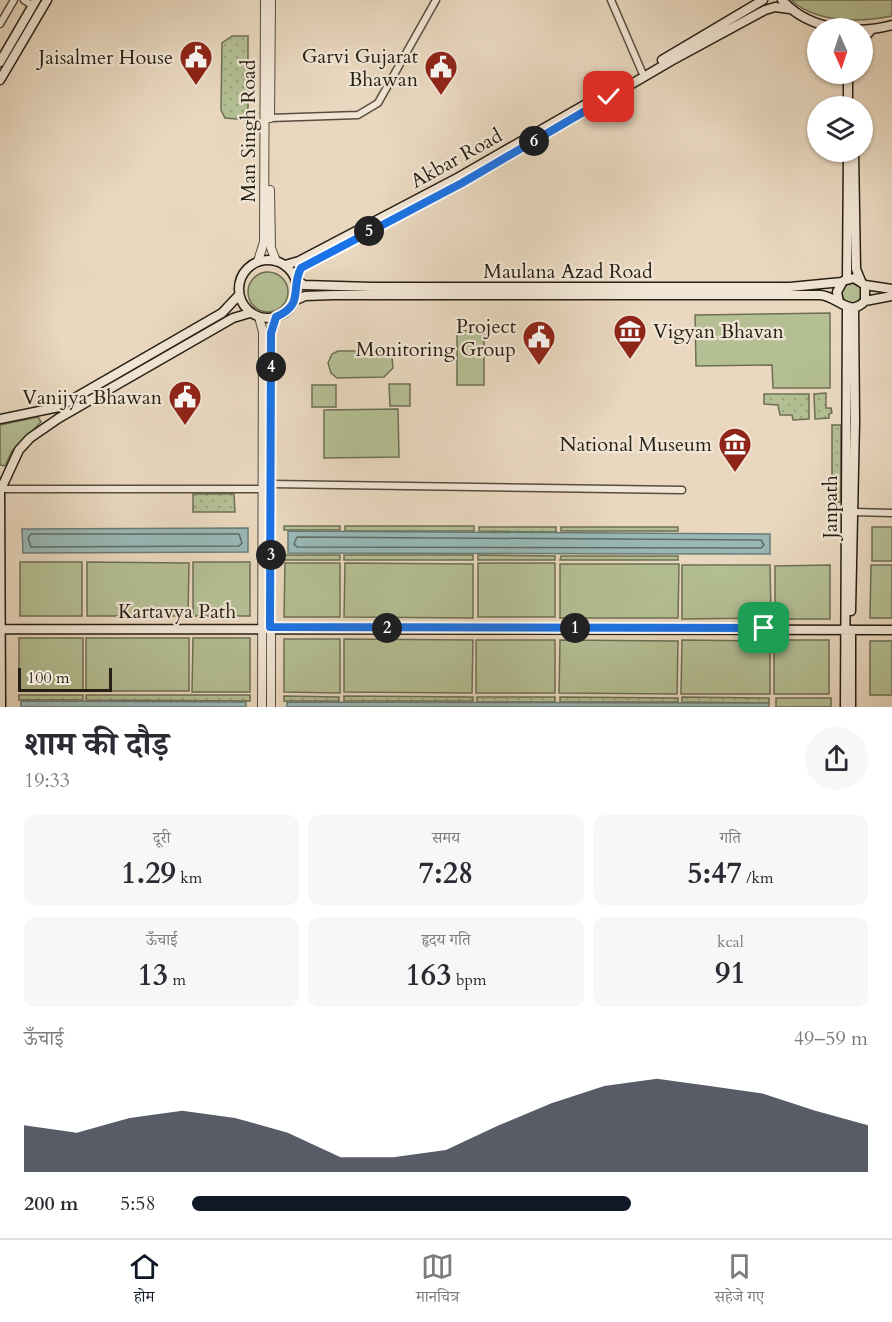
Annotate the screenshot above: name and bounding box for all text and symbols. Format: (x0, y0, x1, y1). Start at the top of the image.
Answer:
north arrow (807, 18, 873, 84)
map controls (807, 18, 873, 162)
public building icon: Jaisalmer House (178, 39, 214, 86)
place label: Garvi Gujarat Bhawan (302, 43, 419, 93)
place label: Jaisalmer House (36, 44, 173, 71)
public building icon: Garvi Gujarat Bhawan (423, 49, 459, 96)
street label: Man Singh Road (235, 59, 262, 202)
pin (583, 71, 634, 122)
icon: check (592, 80, 625, 113)
button: layers (807, 96, 873, 162)
street label: Akbar Road (406, 122, 507, 195)
pin: 6 (519, 126, 549, 156)
text: 6 (530, 130, 538, 152)
pin: 5 (354, 216, 384, 246)
text: 5 (365, 220, 373, 242)
street label: Maulana Azad Road (483, 258, 653, 285)
place label: Project Monitoring Group (356, 313, 517, 363)
museum icon: Vigyan Bhavan (612, 313, 648, 360)
place label: Vigyan Bhavan (653, 318, 784, 345)
public building icon: Project Monitoring Group (521, 319, 557, 366)
pin: 4 (256, 352, 286, 382)
text: 4 (267, 356, 275, 378)
public building icon: Vanijya Bhawan (167, 379, 203, 426)
place label: Vanijya Bhawan (22, 384, 163, 411)
museum icon: National Museum (717, 426, 753, 473)
place label: National Museum (560, 431, 712, 458)
street label: Janpath (817, 475, 844, 542)
pin: 3 (256, 540, 286, 570)
text: 3 (267, 544, 275, 566)
street label: Kartavya Path (118, 598, 236, 625)
pin (738, 602, 789, 653)
icon: arrive (747, 611, 780, 644)
pin: 2 (372, 613, 402, 643)
pin: 1 (560, 613, 590, 643)
text: 2 (383, 617, 391, 639)
text: 1 (571, 617, 579, 639)
scale bar (18, 665, 112, 692)
text: 100 m (27, 667, 69, 689)
text: शाम की दौड़ (24, 722, 169, 767)
button: share (805, 727, 868, 790)
text: 19:33 (24, 767, 70, 794)
text: दूरी (153, 827, 170, 849)
text: समय (432, 827, 460, 849)
text: गति (720, 827, 741, 849)
text: 1.29 (121, 853, 176, 894)
text: 7:28 (419, 853, 473, 894)
text: 5:47 (687, 853, 742, 894)
text: km (176, 867, 202, 889)
text: /km (742, 867, 774, 889)
text: ऊँचाई (146, 929, 177, 951)
text: हृदय गति (421, 929, 471, 951)
text: kcal (717, 931, 744, 953)
text: 91 (715, 953, 746, 994)
text: 13 (137, 955, 168, 996)
text: 163 (405, 955, 452, 996)
text: m (168, 969, 186, 991)
text: bpm (452, 969, 487, 991)
text: ऊँचाई (24, 1025, 63, 1052)
text: 49–59 m (794, 1025, 868, 1052)
text: 200 m (24, 1190, 79, 1217)
text: 5:58 (120, 1190, 156, 1217)
tab: होम (128, 1250, 161, 1312)
tab: मानचित्र (416, 1250, 459, 1312)
tab: सहेजे गए (715, 1250, 764, 1312)

